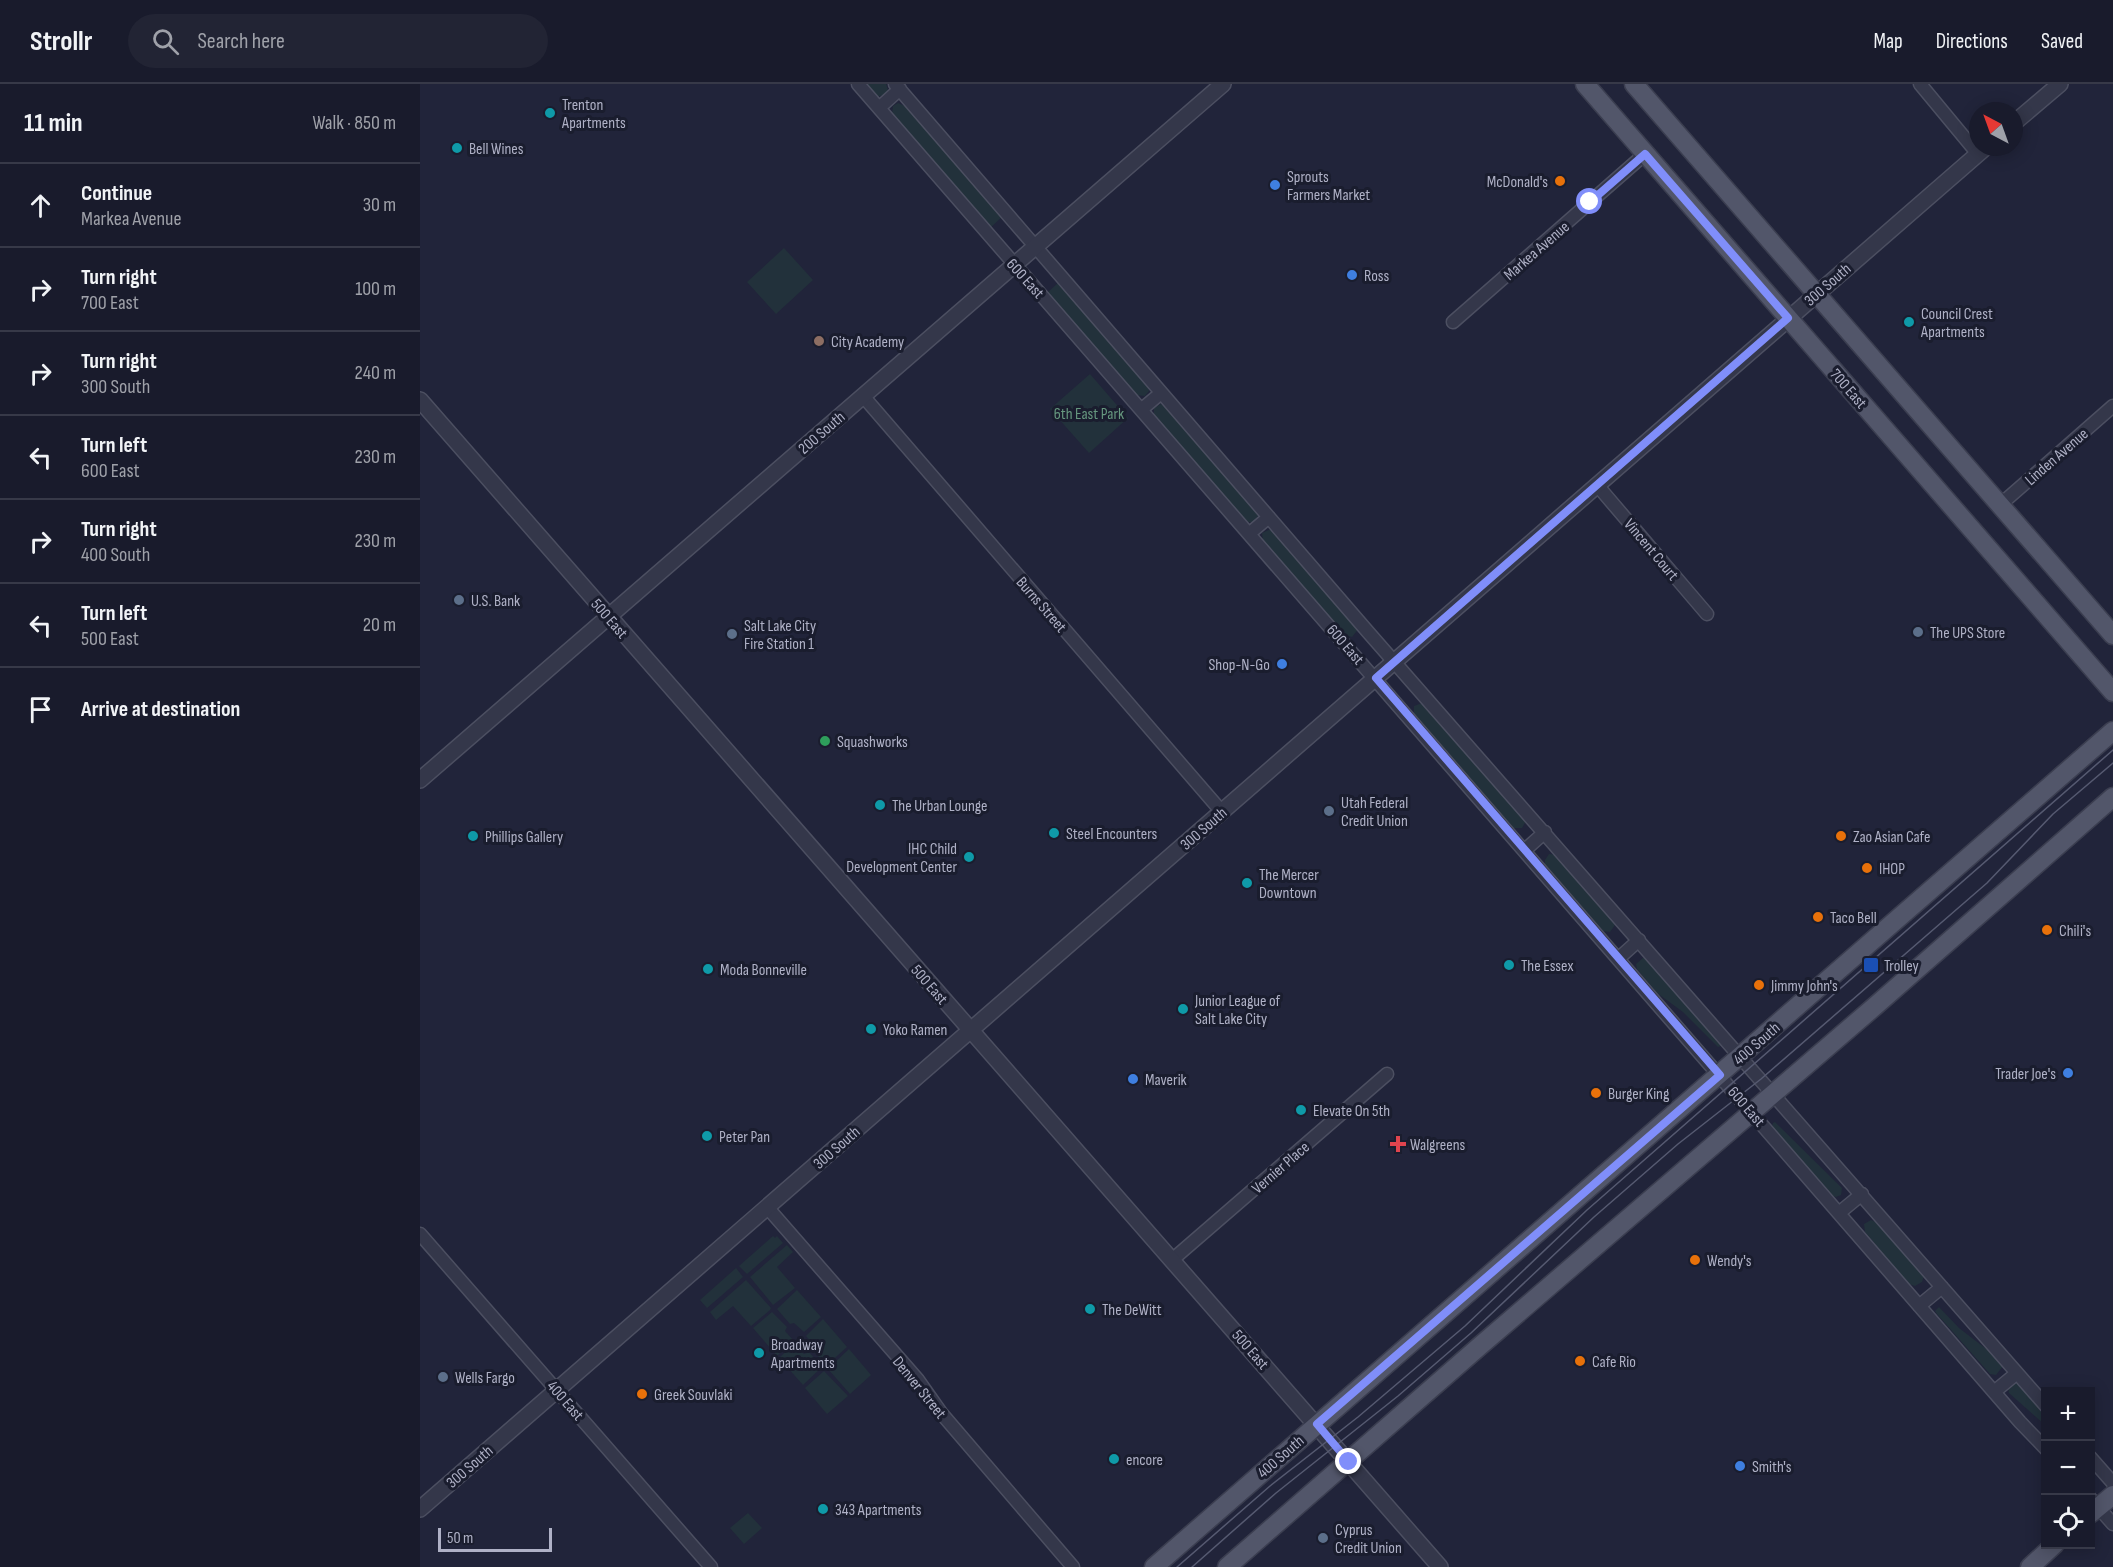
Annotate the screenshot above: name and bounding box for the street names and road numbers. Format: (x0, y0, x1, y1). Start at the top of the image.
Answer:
street label: Markea Avenue (1500, 218, 1574, 285)
street label: 600 East (1002, 255, 1048, 303)
street label: 300 South (1801, 260, 1855, 310)
street label: 700 East (1826, 365, 1870, 413)
street label: 200 South (795, 408, 849, 458)
street label: Linden Avenue (2022, 425, 2092, 490)
street label: Vincent Court (1620, 515, 1682, 585)
street label: Burns Street (1012, 573, 1070, 637)
street label: 500 East (586, 595, 631, 643)
street label: 600 East (1322, 621, 1368, 669)
street label: 300 South (1177, 804, 1231, 854)
street label: 500 East (906, 961, 951, 1009)
street label: 400 South (1730, 1019, 1784, 1069)
street label: 600 East (1723, 1083, 1769, 1131)
street label: 300 South (810, 1123, 864, 1173)
street label: Vernier Place (1248, 1138, 1314, 1198)
street label: 500 East (1227, 1326, 1272, 1374)
street label: Denver Street (888, 1353, 950, 1423)
street label: 400 East (542, 1377, 587, 1425)
street label: 400 South (1254, 1432, 1308, 1482)
street label: 300 South (443, 1442, 497, 1492)

